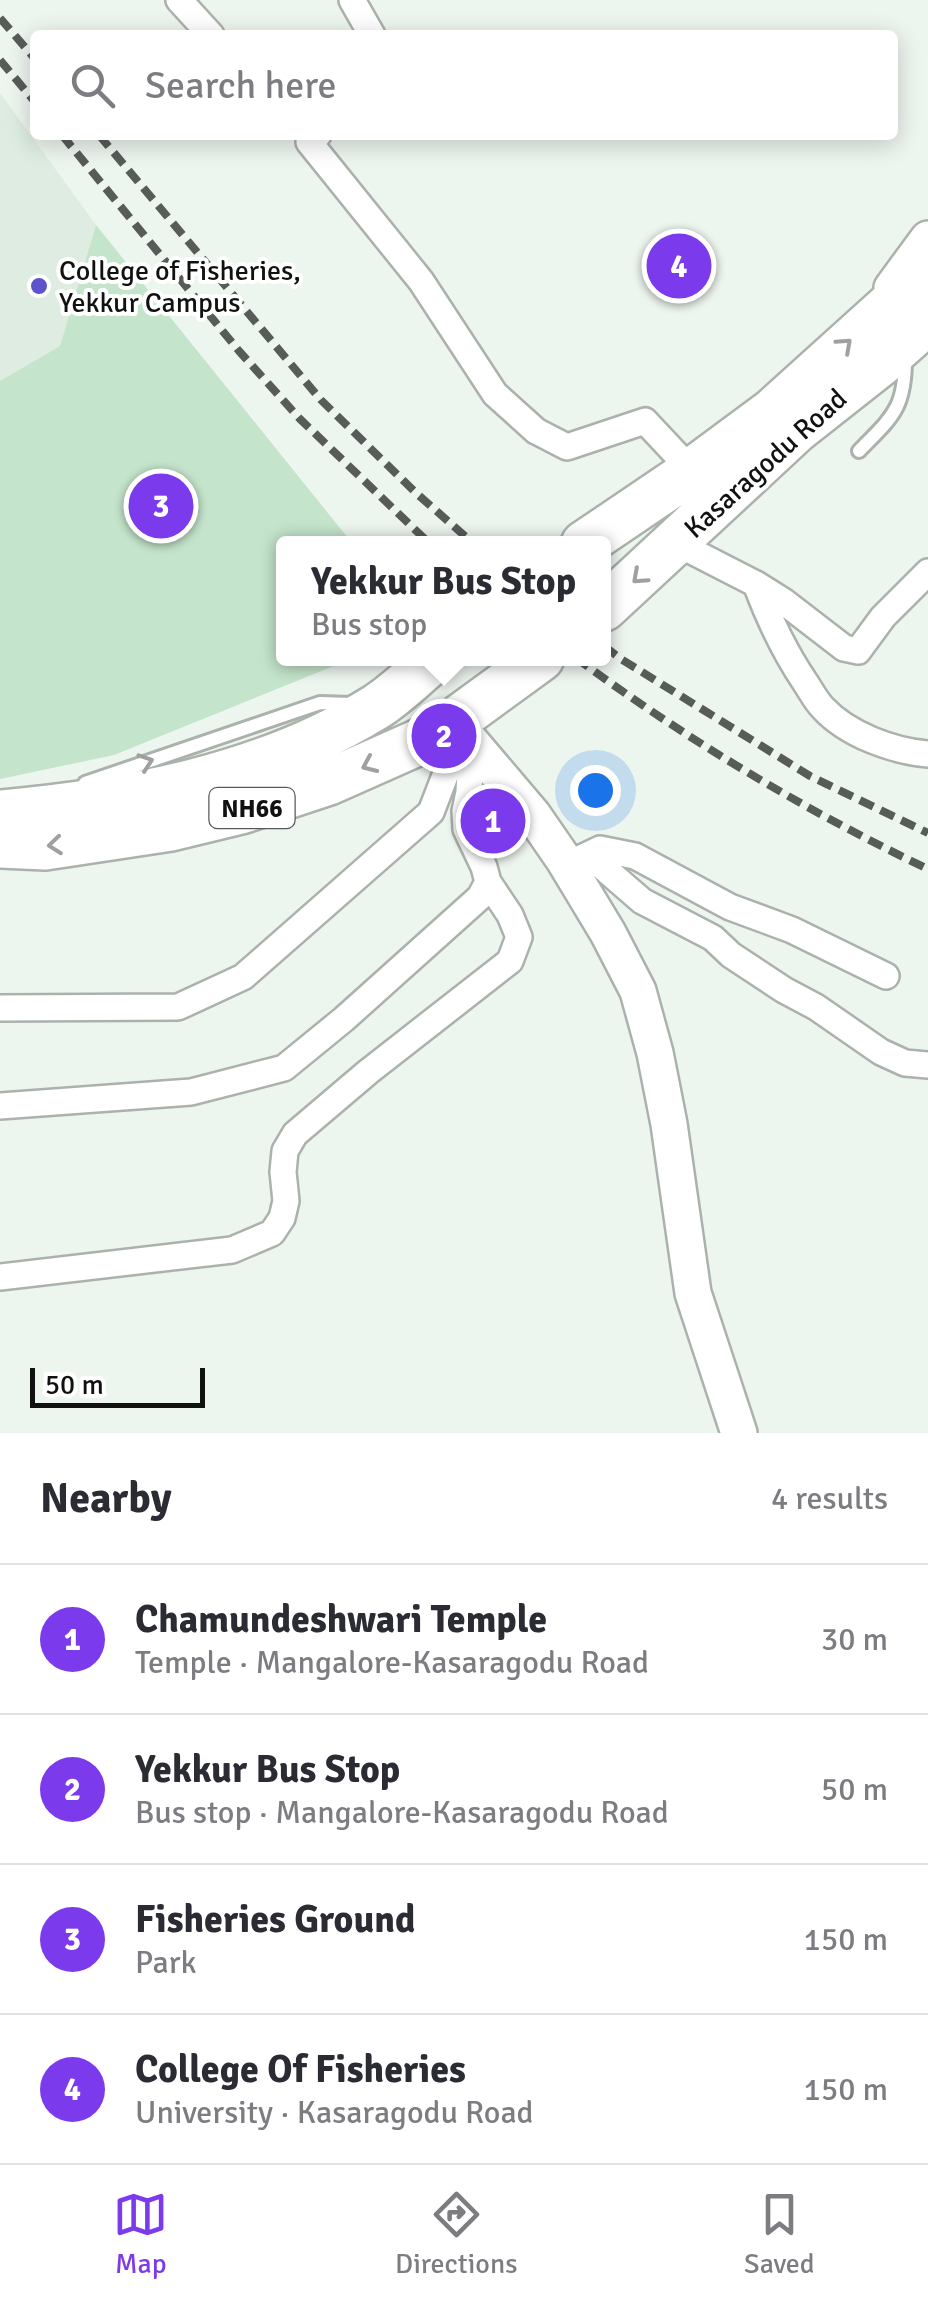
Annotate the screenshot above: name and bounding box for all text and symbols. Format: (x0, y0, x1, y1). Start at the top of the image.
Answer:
search box (30, 30, 898, 140)
icon: search (65, 58, 120, 113)
text: Search here (145, 62, 337, 109)
pin: 4 (646, 228, 712, 304)
place label: College of Fisheries, Yekkur Campus (59, 254, 301, 320)
marker: College of Fisheries, Yekkur Campus (28, 275, 50, 297)
one-way arrow (833, 339, 852, 357)
street label: Kasaragodu Road (677, 382, 854, 546)
pin: 3 (128, 468, 194, 544)
popup (276, 536, 611, 666)
text: Yekkur Bus Stop (311, 558, 576, 605)
one-way arrow (632, 565, 651, 583)
text: Bus stop (311, 605, 427, 644)
pin: 2 (412, 698, 476, 774)
one-way arrow (137, 753, 154, 773)
one-way arrow (361, 753, 379, 773)
your location (570, 765, 621, 816)
pin: 1 (460, 784, 526, 858)
road number: NH66 (210, 788, 294, 828)
one-way arrow (47, 834, 63, 855)
scale bar (30, 1363, 205, 1408)
text: 50 m (45, 1368, 104, 1402)
text: Nearby (40, 1473, 172, 1524)
text: 4 results (771, 1479, 888, 1518)
text: Chamundeshwari Temple (135, 1596, 547, 1643)
text: 1 (64, 1620, 81, 1659)
text: 30 m (821, 1620, 888, 1659)
text: Temple · Mangalore-Kasaragodu Road (135, 1643, 649, 1682)
text: Yekkur Bus Stop (135, 1746, 400, 1793)
text: 2 (64, 1770, 81, 1809)
text: 50 m (821, 1770, 888, 1809)
text: Bus stop · Mangalore-Kasaragodu Road (135, 1793, 669, 1832)
text: Fisheries Ground (135, 1896, 416, 1943)
text: 3 (64, 1920, 81, 1959)
text: 150 m (804, 1920, 888, 1959)
text: Park (135, 1943, 197, 1982)
text: College Of Fisheries (135, 2046, 466, 2093)
text: 4 (64, 2070, 81, 2109)
text: 150 m (804, 2070, 888, 2109)
text: University · Kasaragodu Road (135, 2093, 534, 2132)
tab: Map (113, 2187, 168, 2281)
tab: Directions (395, 2187, 517, 2281)
tab: Saved (744, 2187, 815, 2281)

